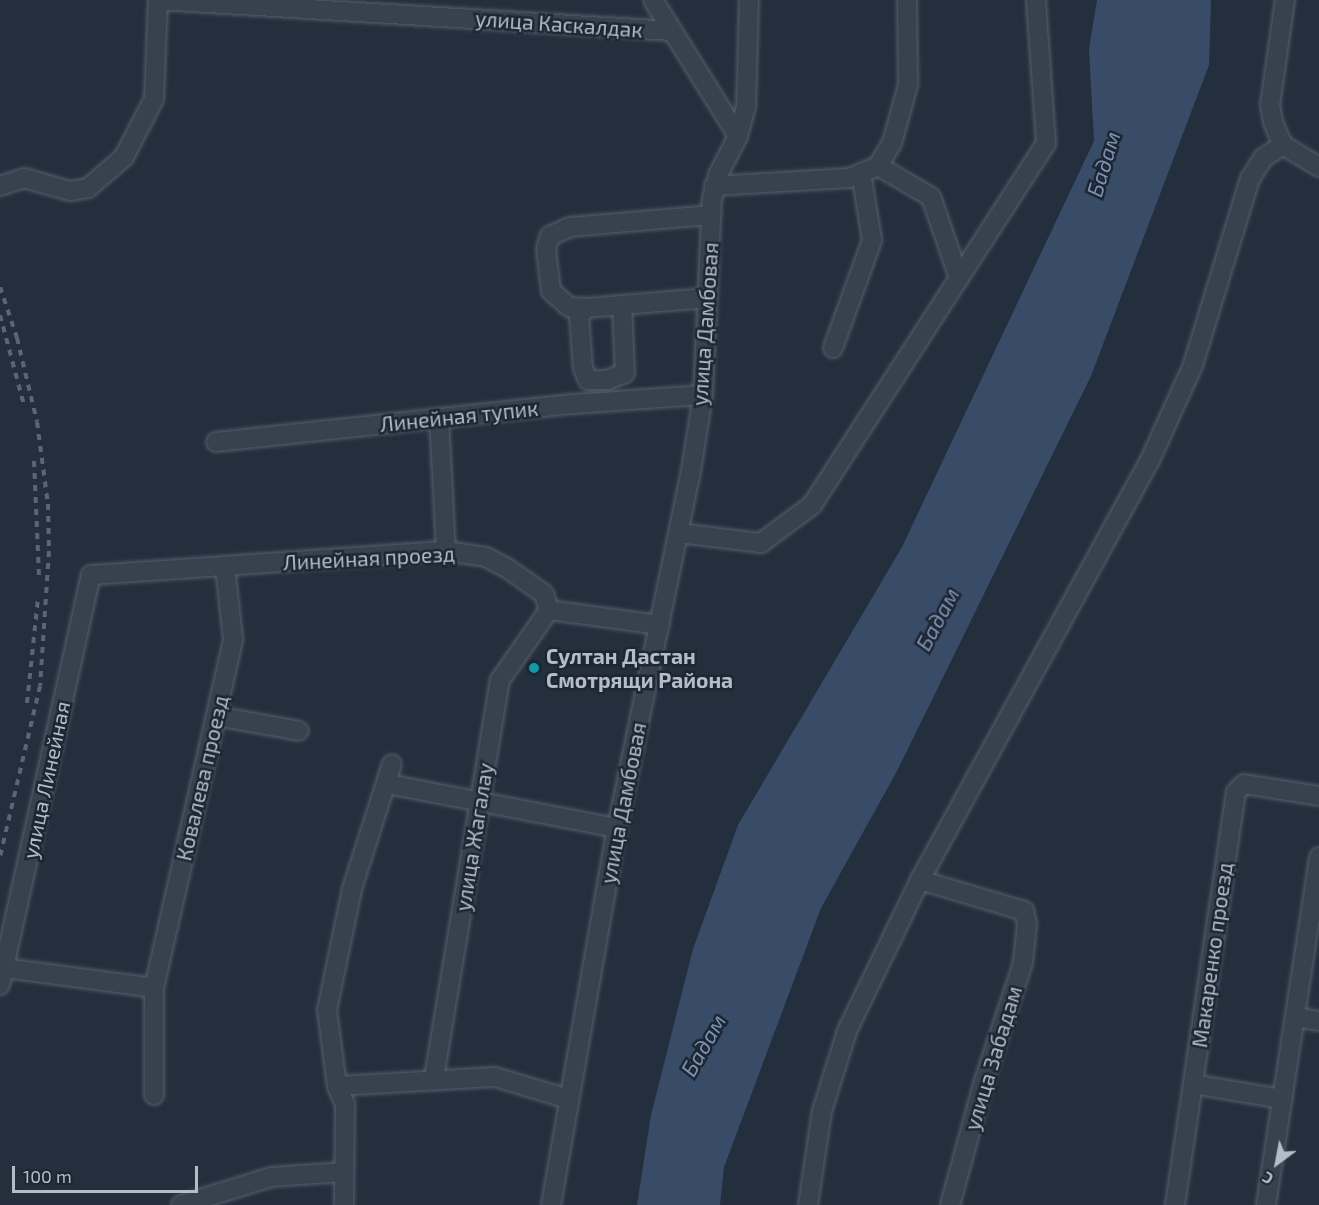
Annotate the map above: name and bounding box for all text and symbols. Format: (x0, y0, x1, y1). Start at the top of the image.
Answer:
street label: улица Каскалдак (474, 6, 644, 42)
water label: Бадам (1081, 128, 1125, 200)
street label: улица Дамбовая (687, 241, 723, 407)
street label: Линейная тупик (379, 395, 539, 437)
street label: Линейная проезд (282, 541, 456, 575)
water label: Бадам (910, 583, 964, 655)
place label: Султан Дастан Смотрящи Района (546, 643, 733, 693)
marker: Султан Дастан Смотрящи Района (527, 661, 541, 675)
street label: Ковалева проезд (171, 693, 233, 863)
street label: улица Линейная (17, 699, 75, 861)
street label: улица Дамбовая (595, 720, 651, 886)
street label: улица Жагалау (450, 761, 498, 913)
street label: Макаренко проезд (1187, 861, 1237, 1049)
street label: улица Забадам (959, 983, 1027, 1133)
water label: Бадам (675, 1009, 731, 1081)
north arrow (1247, 1133, 1307, 1193)
scale bar (15, 1154, 201, 1192)
text: 100 m (23, 1165, 72, 1187)
text: С (1258, 1168, 1276, 1189)

